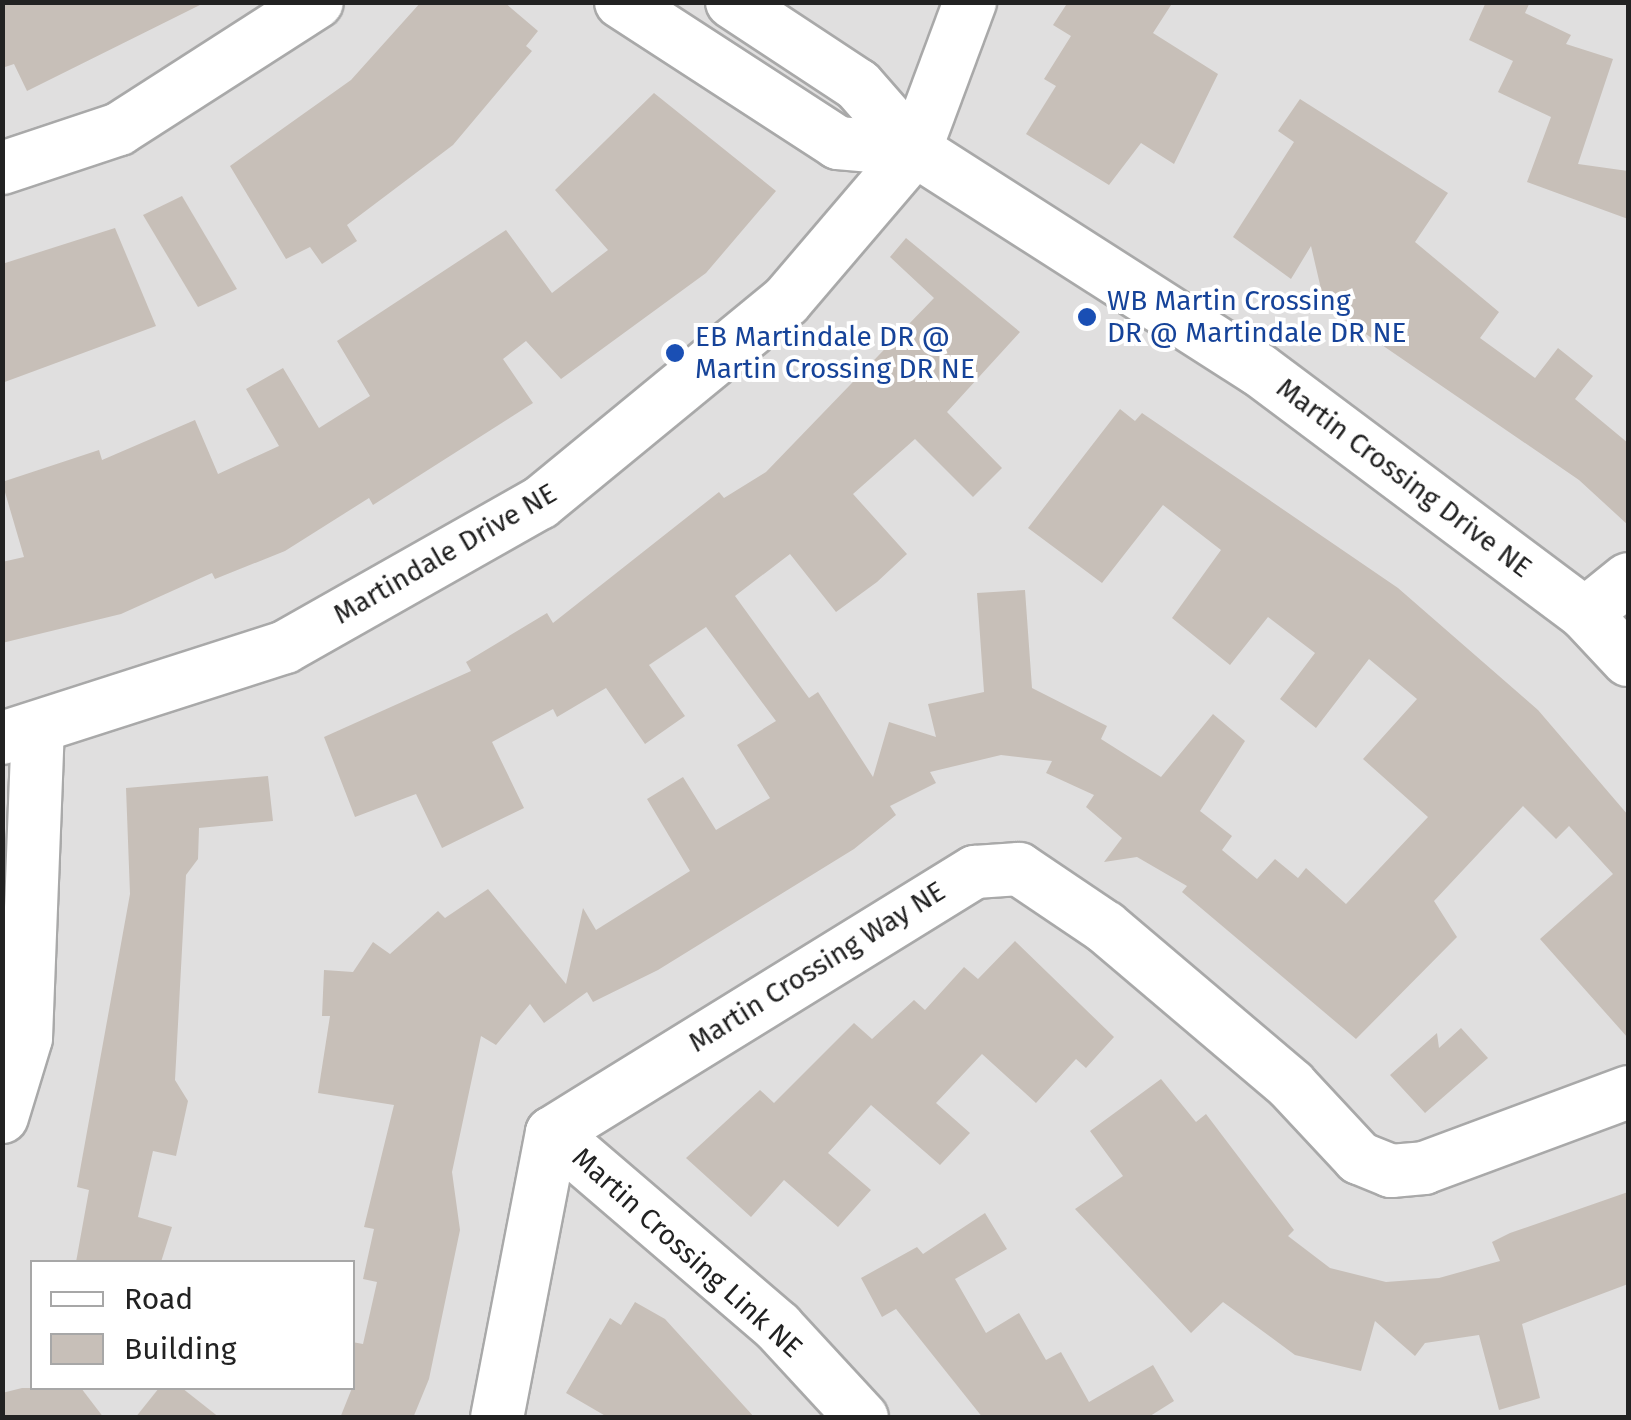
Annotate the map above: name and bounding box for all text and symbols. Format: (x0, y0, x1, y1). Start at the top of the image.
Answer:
place label: WB Martin Crossing DR @ Martindale DR NE (1107, 284, 1407, 350)
marker: WB Martin Crossing DR @ Martindale DR NE (1076, 306, 1098, 328)
place label: EB Martindale DR @ Martin Crossing DR NE (695, 320, 975, 386)
marker: EB Martindale DR @ Martin Crossing DR NE (664, 342, 686, 364)
street label: Martin Crossing Drive NE (1270, 371, 1538, 585)
street label: Martindale Drive NE (328, 476, 562, 632)
street label: Martin Crossing Way NE (683, 874, 951, 1060)
street label: Martin Crossing Link NE (565, 1141, 809, 1365)
legend (30, 1260, 355, 1390)
text: Road (124, 1281, 193, 1317)
text: Building (124, 1331, 236, 1367)

